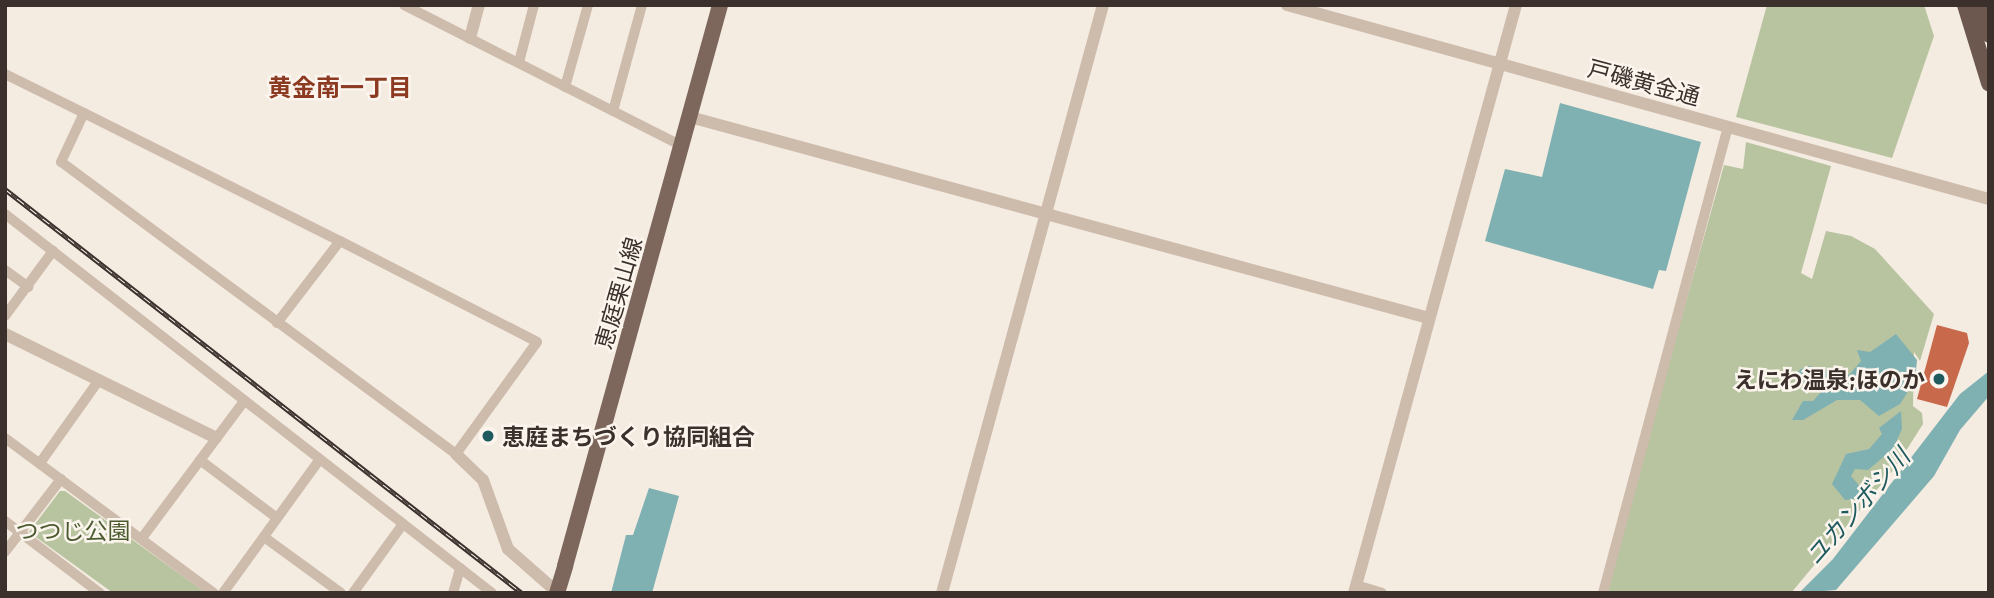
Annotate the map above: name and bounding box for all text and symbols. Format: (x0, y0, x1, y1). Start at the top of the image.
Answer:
street label: 戸磯黄金通 (1585, 54, 1703, 110)
district label: 黄金南一丁目 (268, 73, 412, 101)
street label: 恵庭栗山線 (589, 234, 647, 352)
place label: えにわ温泉;ほのか (1734, 365, 1925, 393)
marker: えにわ温泉;ほのか (1931, 371, 1947, 387)
place label: 恵庭まちづくり協同組合 (502, 422, 755, 450)
marker: 恵庭まちづくり協同組合 (480, 428, 496, 444)
water label: ユカンボシ川 (1799, 442, 1915, 570)
park label: つつじ公園 (16, 516, 130, 544)

